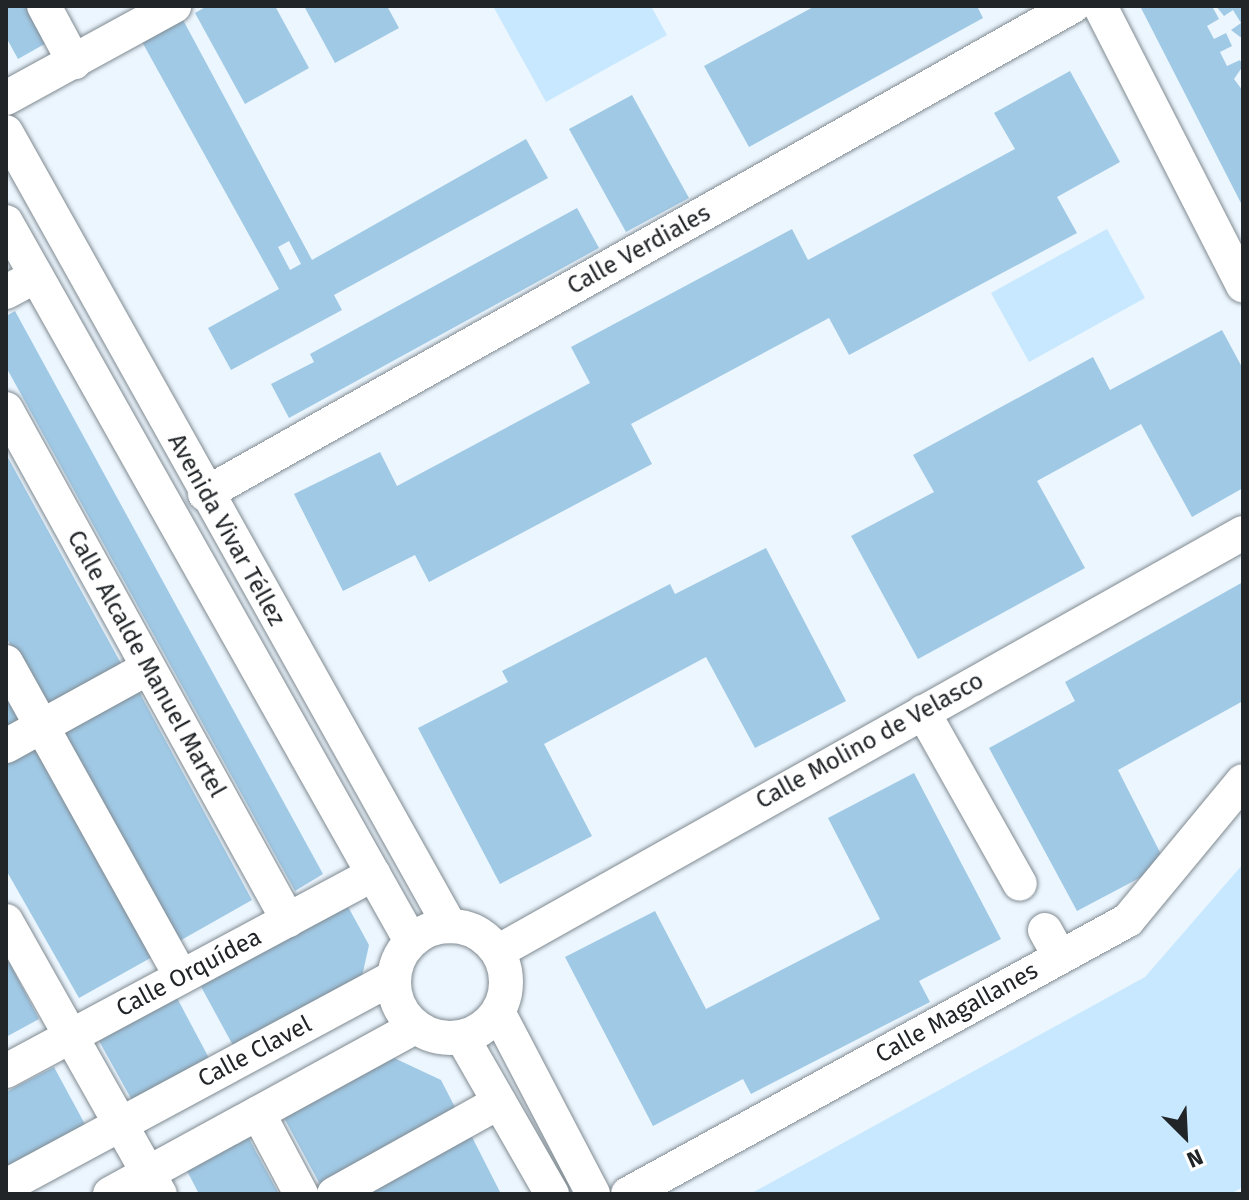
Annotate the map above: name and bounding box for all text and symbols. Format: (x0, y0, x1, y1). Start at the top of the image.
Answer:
street label: Calle Verdiales (563, 199, 715, 301)
street label: Avenida Vivar Téllez (161, 429, 291, 631)
street label: Calle Alcalde Manuel Martel (61, 526, 231, 802)
street label: Calle Molino de Velasco (751, 666, 989, 816)
street label: Calle Orquídea (112, 923, 266, 1023)
street label: Calle Magallanes (871, 957, 1043, 1069)
street label: Calle Clavel (193, 1010, 317, 1094)
north arrow (1145, 1096, 1225, 1176)
text: N (1183, 1143, 1207, 1174)

